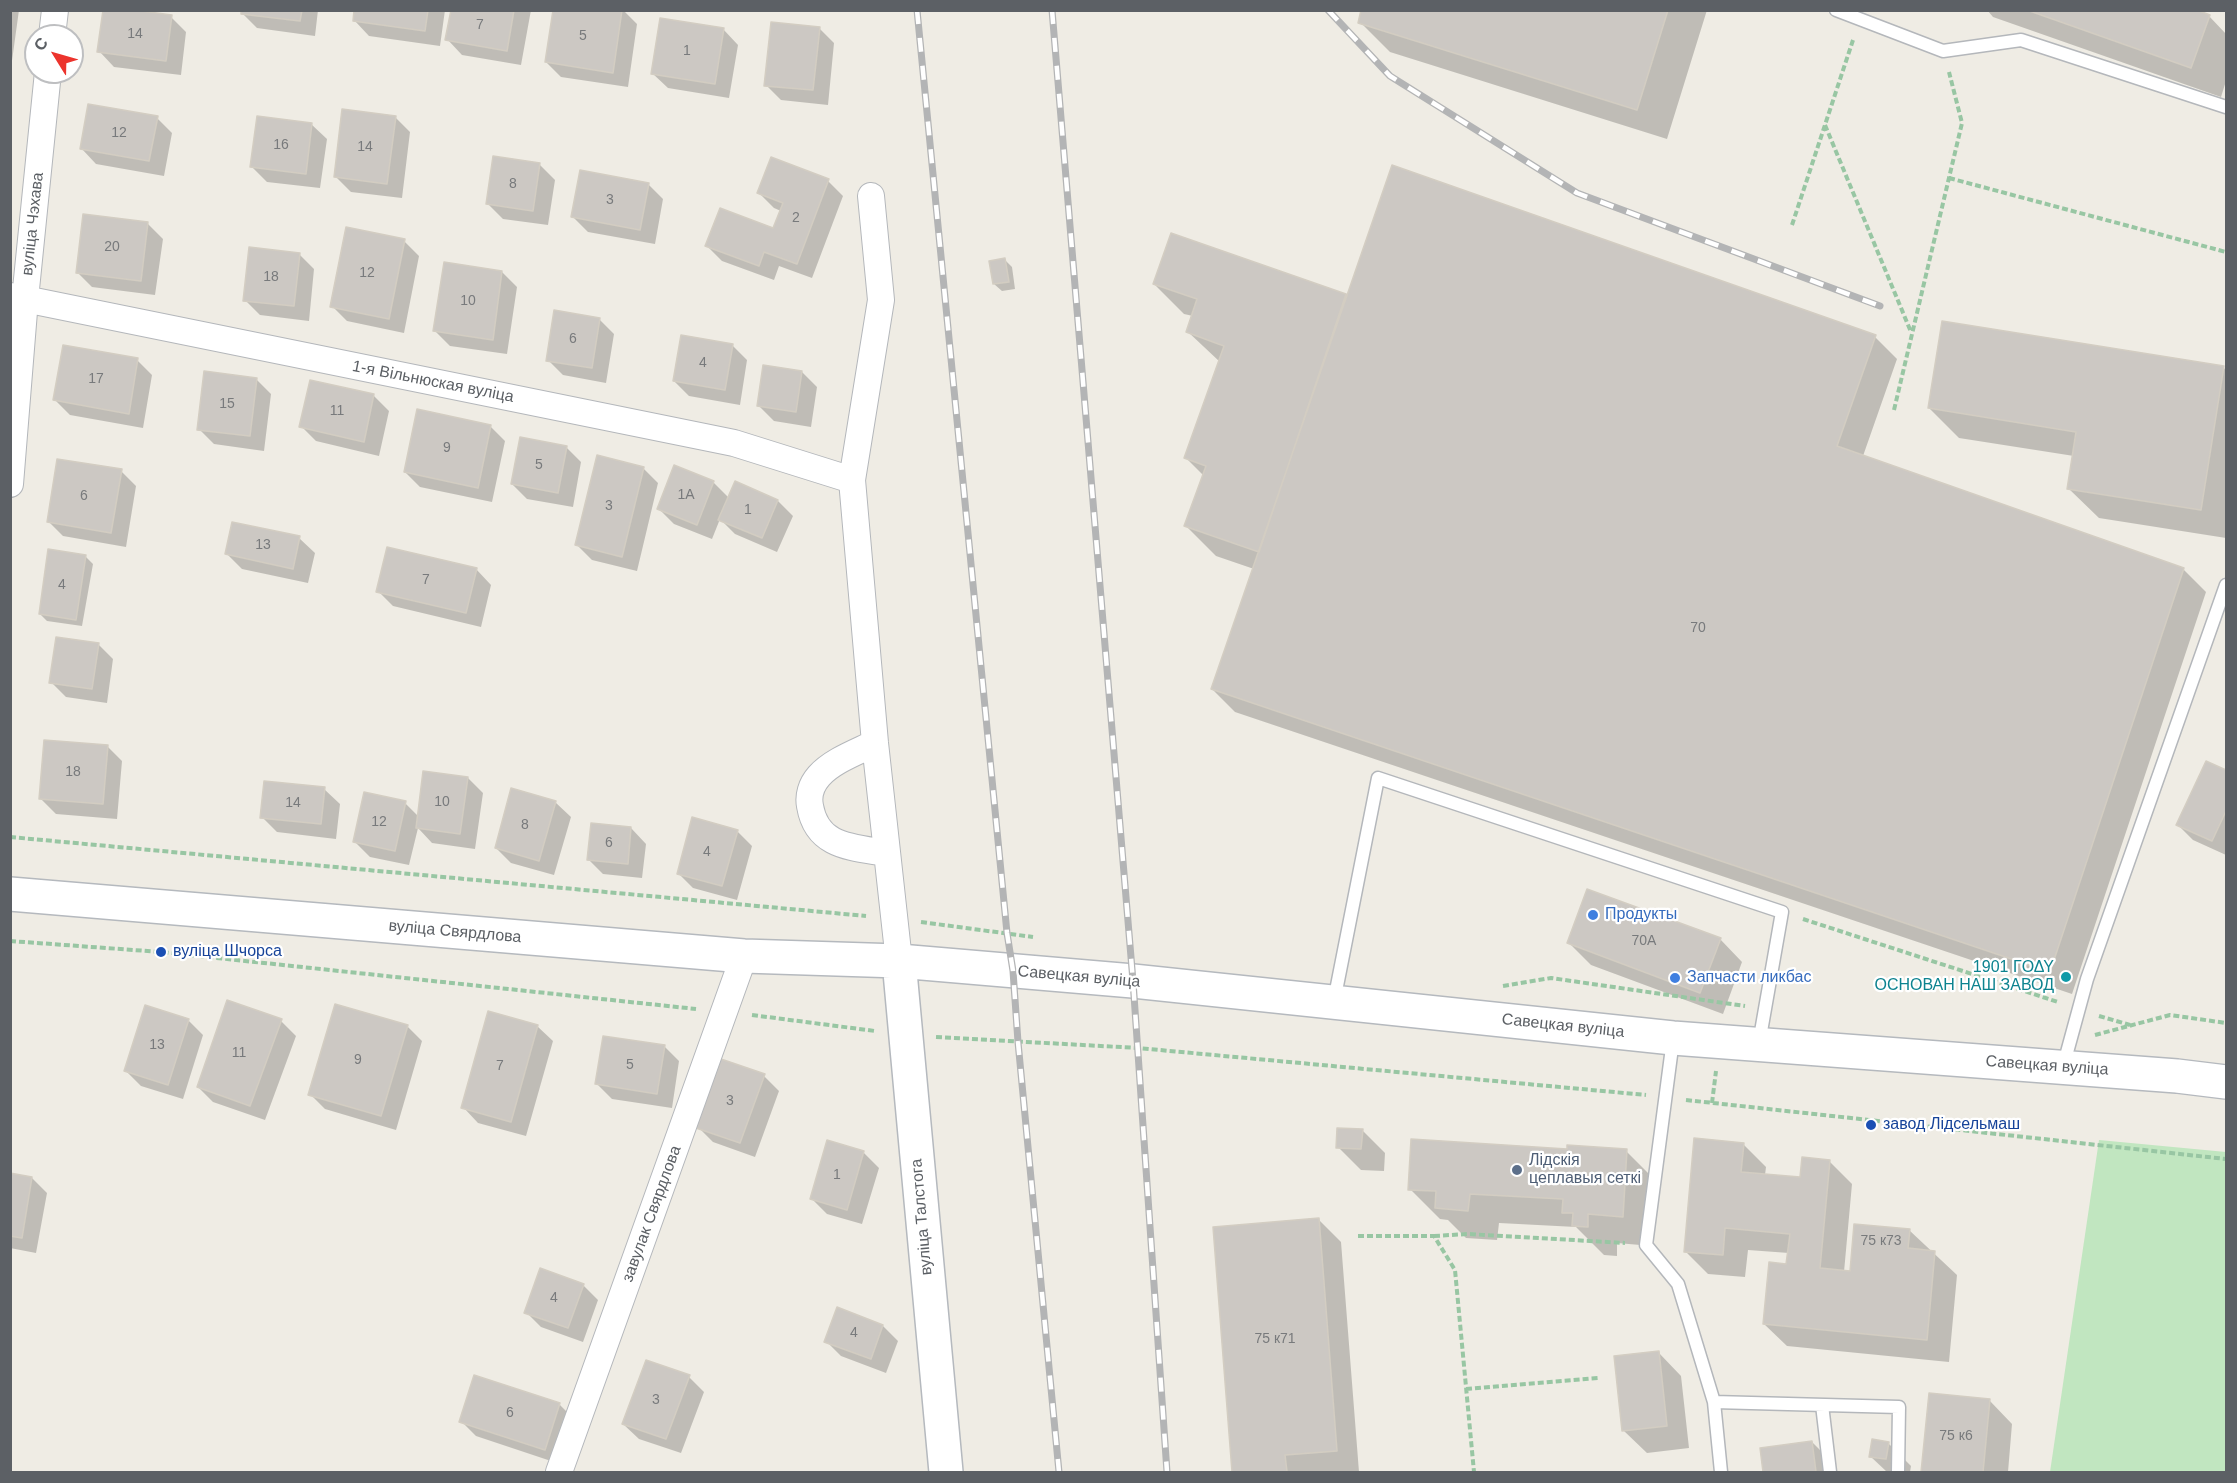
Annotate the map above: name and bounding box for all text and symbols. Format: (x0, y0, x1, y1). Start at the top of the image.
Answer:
house number: 7 (476, 17, 484, 33)
north arrow (24, 24, 84, 84)
house number: 14 (127, 26, 143, 42)
house number: 5 (579, 28, 587, 44)
text: С (31, 34, 51, 54)
house number: 1 (683, 43, 691, 59)
house number: 12 (111, 125, 127, 141)
house number: 16 (273, 137, 289, 153)
house number: 14 (357, 139, 373, 155)
street label: вуліца Чэхава (18, 171, 48, 277)
house number: 8 (509, 176, 517, 192)
house number: 3 (606, 192, 614, 208)
house number: 2 (792, 210, 800, 226)
house number: 20 (104, 239, 120, 255)
house number: 12 (359, 265, 375, 281)
house number: 18 (263, 269, 279, 285)
house number: 10 (460, 293, 476, 309)
house number: 6 (569, 331, 577, 347)
house number: 4 (699, 355, 707, 371)
street label: 1-я Вільнюская вуліца (351, 357, 515, 407)
house number: 17 (88, 371, 104, 387)
house number: 15 (219, 396, 235, 412)
house number: 11 (330, 403, 344, 419)
house number: 9 (443, 440, 451, 456)
house number: 5 (535, 457, 543, 473)
house number: 1А (677, 487, 695, 503)
house number: 6 (80, 488, 88, 504)
house number: 3 (605, 498, 613, 514)
house number: 1 (744, 502, 752, 518)
house number: 13 (255, 537, 271, 553)
house number: 7 (422, 572, 430, 588)
house number: 4 (58, 577, 66, 593)
house number: 70 (1690, 620, 1706, 636)
house number: 18 (65, 764, 81, 780)
house number: 10 (434, 794, 450, 810)
house number: 14 (285, 795, 301, 811)
house number: 12 (371, 814, 387, 830)
house number: 8 (521, 817, 529, 833)
house number: 6 (605, 835, 613, 851)
house number: 4 (703, 844, 711, 860)
place label: Продукты (1605, 905, 1677, 925)
marker: Продукты (1586, 908, 1600, 922)
street label: вуліца Свярдлова (388, 917, 522, 947)
house number: 70А (1632, 933, 1656, 949)
place label: вуліца Шчорса (173, 942, 282, 962)
marker: вуліца Шчорса (154, 945, 168, 959)
place label: 1901 ΓΟΔΥ ОСНОВАН НАШ ЗАВОД (1874, 958, 2054, 996)
street label: Савецкая вуліца (1017, 962, 1141, 992)
place label: Запчасти ликбас (1687, 968, 1811, 988)
marker: 1901 ΓΟΔΥ ОСНОВАН НАШ ЗАВОД (2059, 970, 2073, 984)
marker: Запчасти ликбас (1668, 971, 1682, 985)
street label: Савецкая вуліца (1501, 1010, 1625, 1042)
house number: 13 (149, 1037, 165, 1053)
house number: 11 (232, 1045, 246, 1061)
house number: 9 (354, 1052, 362, 1068)
street label: Савецкая вуліца (1985, 1052, 2109, 1080)
house number: 5 (626, 1057, 634, 1073)
house number: 7 (496, 1058, 504, 1074)
house number: 3 (726, 1093, 734, 1109)
place label: завод Лідсельмаш (1883, 1115, 2020, 1135)
marker: завод Лідсельмаш (1864, 1118, 1878, 1132)
street label: завулак Свярдлова (618, 1143, 686, 1285)
place label: Лідскія цеплавыя сеткі (1529, 1151, 1641, 1189)
street label: вуліца Талстога (907, 1158, 937, 1276)
marker: Лідскія цеплавыя сеткі (1510, 1163, 1524, 1177)
house number: 1 (833, 1167, 841, 1183)
house number: 75 к73 (1860, 1233, 1902, 1249)
house number: 4 (550, 1290, 558, 1306)
house number: 4 (850, 1325, 858, 1341)
house number: 75 к71 (1254, 1331, 1296, 1347)
house number: 3 (652, 1392, 660, 1408)
house number: 6 (506, 1405, 514, 1421)
house number: 75 к6 (1939, 1428, 1973, 1444)

